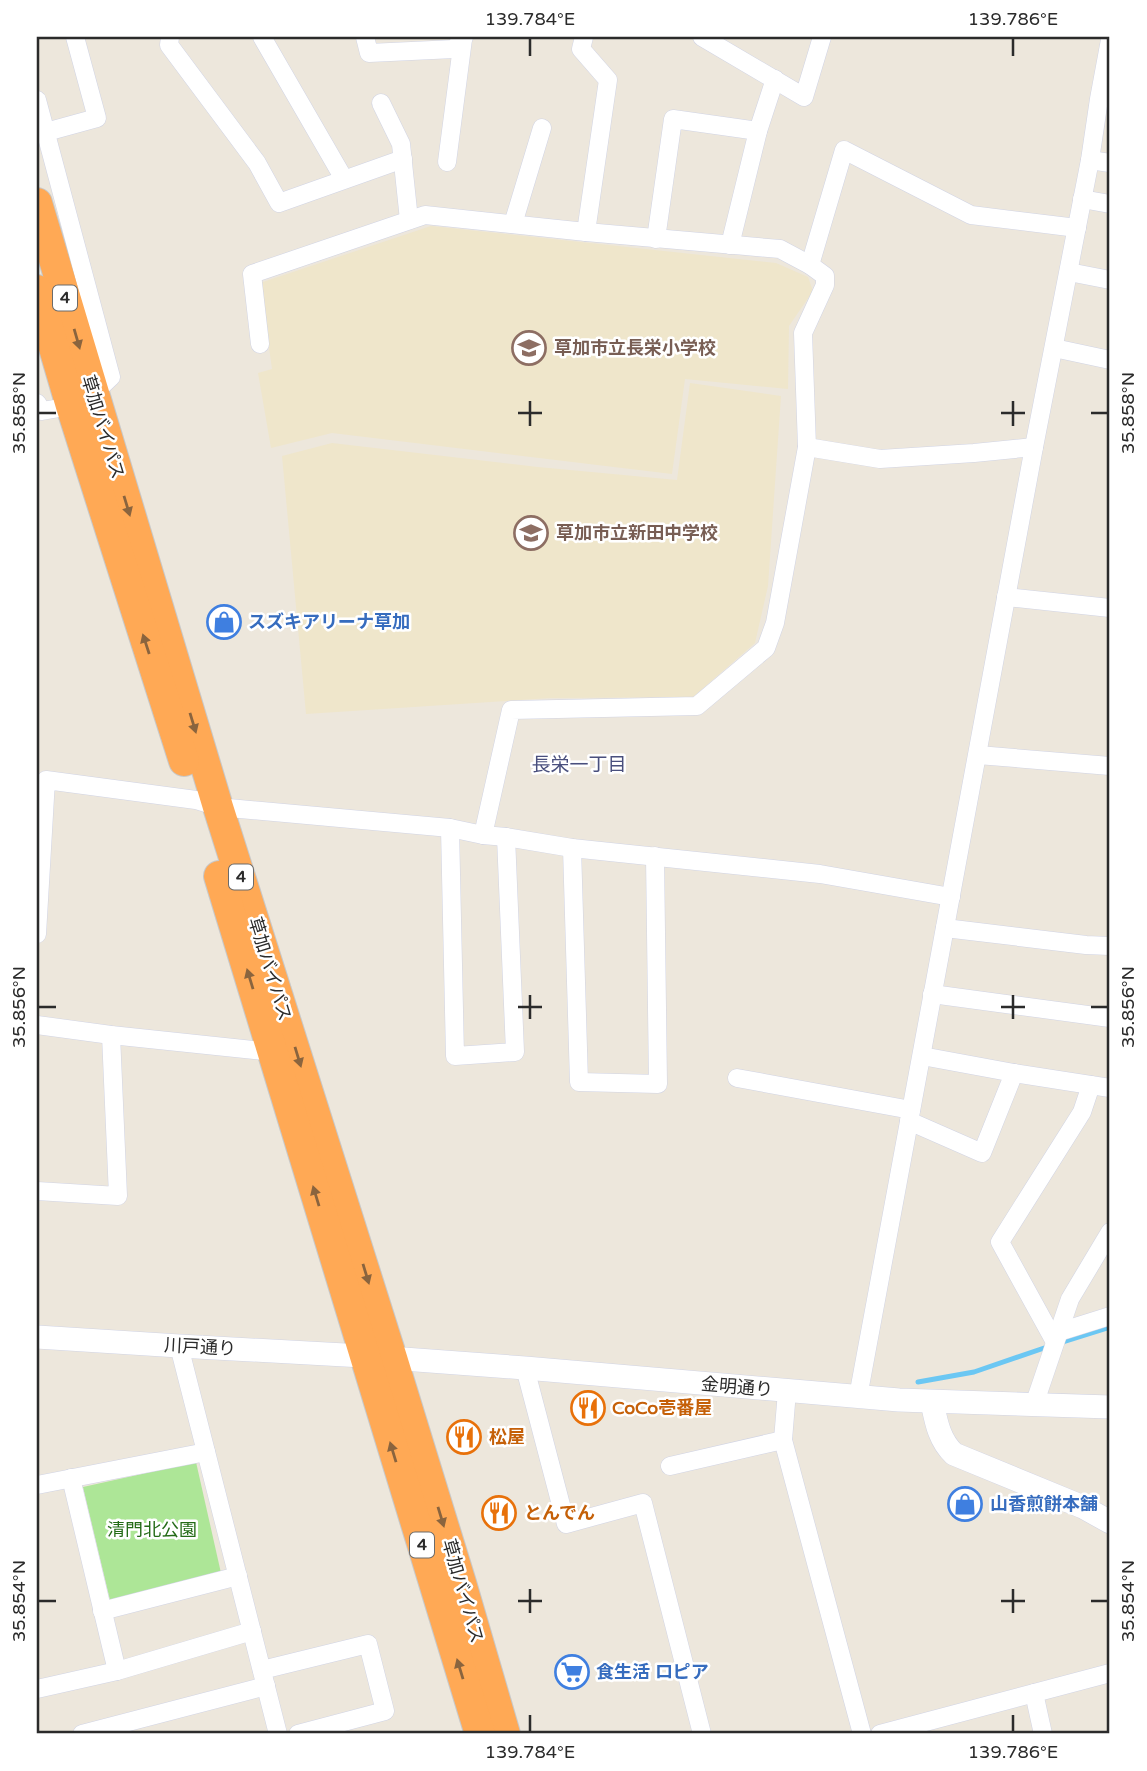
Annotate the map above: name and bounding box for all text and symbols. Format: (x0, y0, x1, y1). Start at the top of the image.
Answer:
text: 139.784°E (485, 8, 575, 30)
text: 139.786°E (968, 8, 1058, 30)
road number: 4 (53, 286, 77, 310)
one-way arrow (72, 329, 82, 350)
school or university icon: 草加市立長栄小学校 (510, 329, 548, 367)
place label: 草加市立長栄小学校 (554, 337, 716, 359)
text: 35.858°N (8, 372, 30, 454)
street label: 草加バイパス (77, 372, 129, 482)
text: 35.858°N (1117, 372, 1139, 454)
one-way arrow (123, 495, 133, 516)
school or university icon: 草加市立新田中学校 (512, 514, 550, 552)
place label: 草加市立新田中学校 (556, 522, 718, 544)
shop icon: スズキアリーナ草加 (205, 603, 243, 641)
place label: スズキアリーナ草加 (248, 611, 410, 633)
one-way arrow (141, 634, 151, 655)
one-way arrow (189, 713, 199, 734)
district label: 長栄一丁目 (531, 754, 627, 776)
road number: 4 (229, 864, 253, 890)
street label: 草加バイパス (244, 914, 296, 1024)
text: 35.856°N (8, 966, 30, 1048)
text: 35.856°N (1117, 966, 1139, 1048)
one-way arrow (245, 968, 255, 989)
one-way arrow (293, 1047, 303, 1068)
one-way arrow (310, 1186, 320, 1207)
one-way arrow (361, 1264, 372, 1285)
street label: 川戸通り (163, 1334, 237, 1360)
street label: 金明通り (700, 1373, 774, 1401)
restaurant icon: CoCo壱番屋 (569, 1389, 607, 1427)
place label: CoCo壱番屋 (612, 1397, 712, 1419)
restaurant icon: 松屋 (445, 1418, 483, 1456)
place label: 松屋 (489, 1426, 525, 1448)
one-way arrow (387, 1441, 397, 1462)
shop icon: 山香煎餅本舗 (946, 1485, 984, 1523)
place label: 山香煎餅本舗 (990, 1493, 1098, 1515)
restaurant icon: とんでん (480, 1494, 518, 1532)
place label: とんでん (524, 1502, 595, 1524)
one-way arrow (436, 1507, 447, 1528)
park label: 清門北公園 (107, 1519, 197, 1541)
road number: 4 (410, 1532, 434, 1558)
street label: 草加バイパス (438, 1536, 488, 1646)
text: 35.854°N (8, 1560, 30, 1642)
text: 35.854°N (1117, 1560, 1139, 1642)
supermarket icon: 食生活 ロピア (553, 1653, 591, 1691)
one-way arrow (454, 1658, 464, 1679)
place label: 食生活 ロピア (596, 1661, 709, 1683)
text: 139.784°E (485, 1741, 575, 1763)
text: 139.786°E (968, 1741, 1058, 1763)

